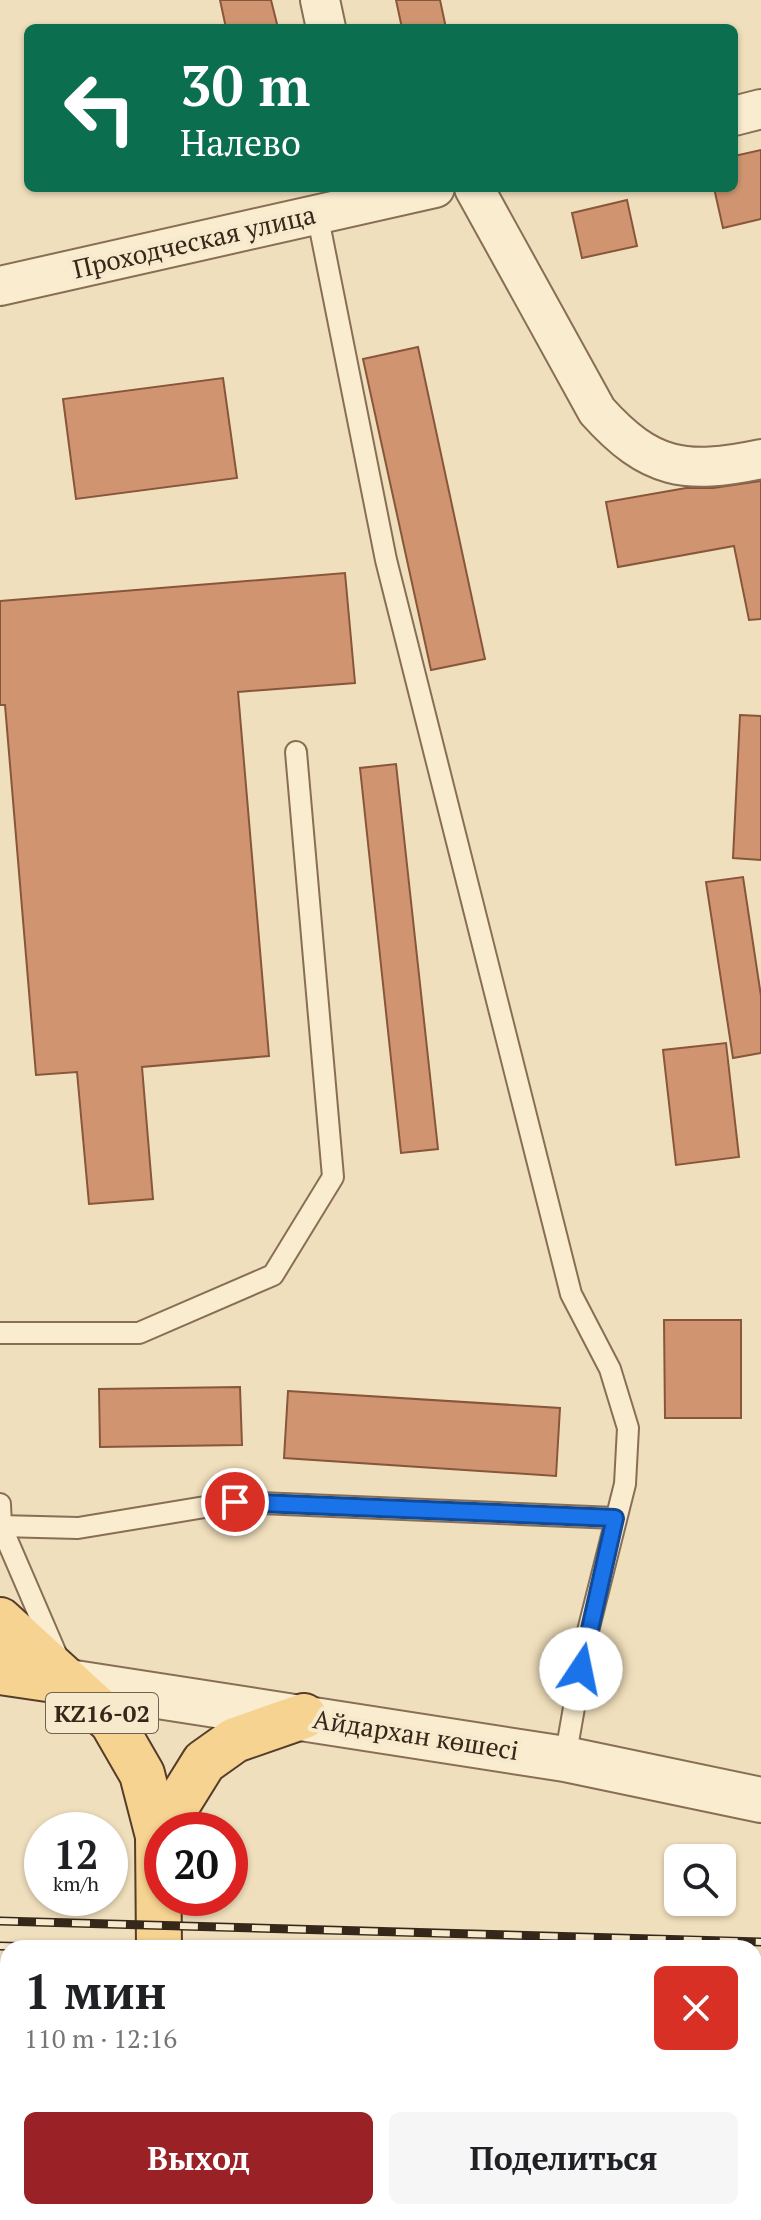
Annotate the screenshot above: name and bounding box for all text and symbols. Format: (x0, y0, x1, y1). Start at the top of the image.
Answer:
text: 30 m (180, 48, 310, 122)
icon: left (48, 56, 152, 160)
text: Налево (180, 119, 301, 166)
street label: Проходческая улица (69, 197, 319, 285)
pin (201, 1468, 269, 1536)
icon: arrive (213, 1480, 257, 1524)
position arrow (539, 1627, 623, 1711)
road number: KZ16-02 (46, 1693, 158, 1733)
street label: Айдархан көшесі (311, 1701, 521, 1767)
speed limit sign: 20 (144, 1812, 248, 1916)
text: 12 (53, 1827, 99, 1880)
map controls (664, 1844, 736, 1916)
button: search (664, 1844, 736, 1916)
text: km/h (53, 1870, 99, 1897)
text: 1 мин (24, 1959, 166, 2023)
button: close (654, 1966, 738, 2050)
text: 110 m · 12:16 (24, 2021, 177, 2055)
button: Выход (24, 2112, 373, 2204)
button: Поделиться (389, 2112, 738, 2204)

